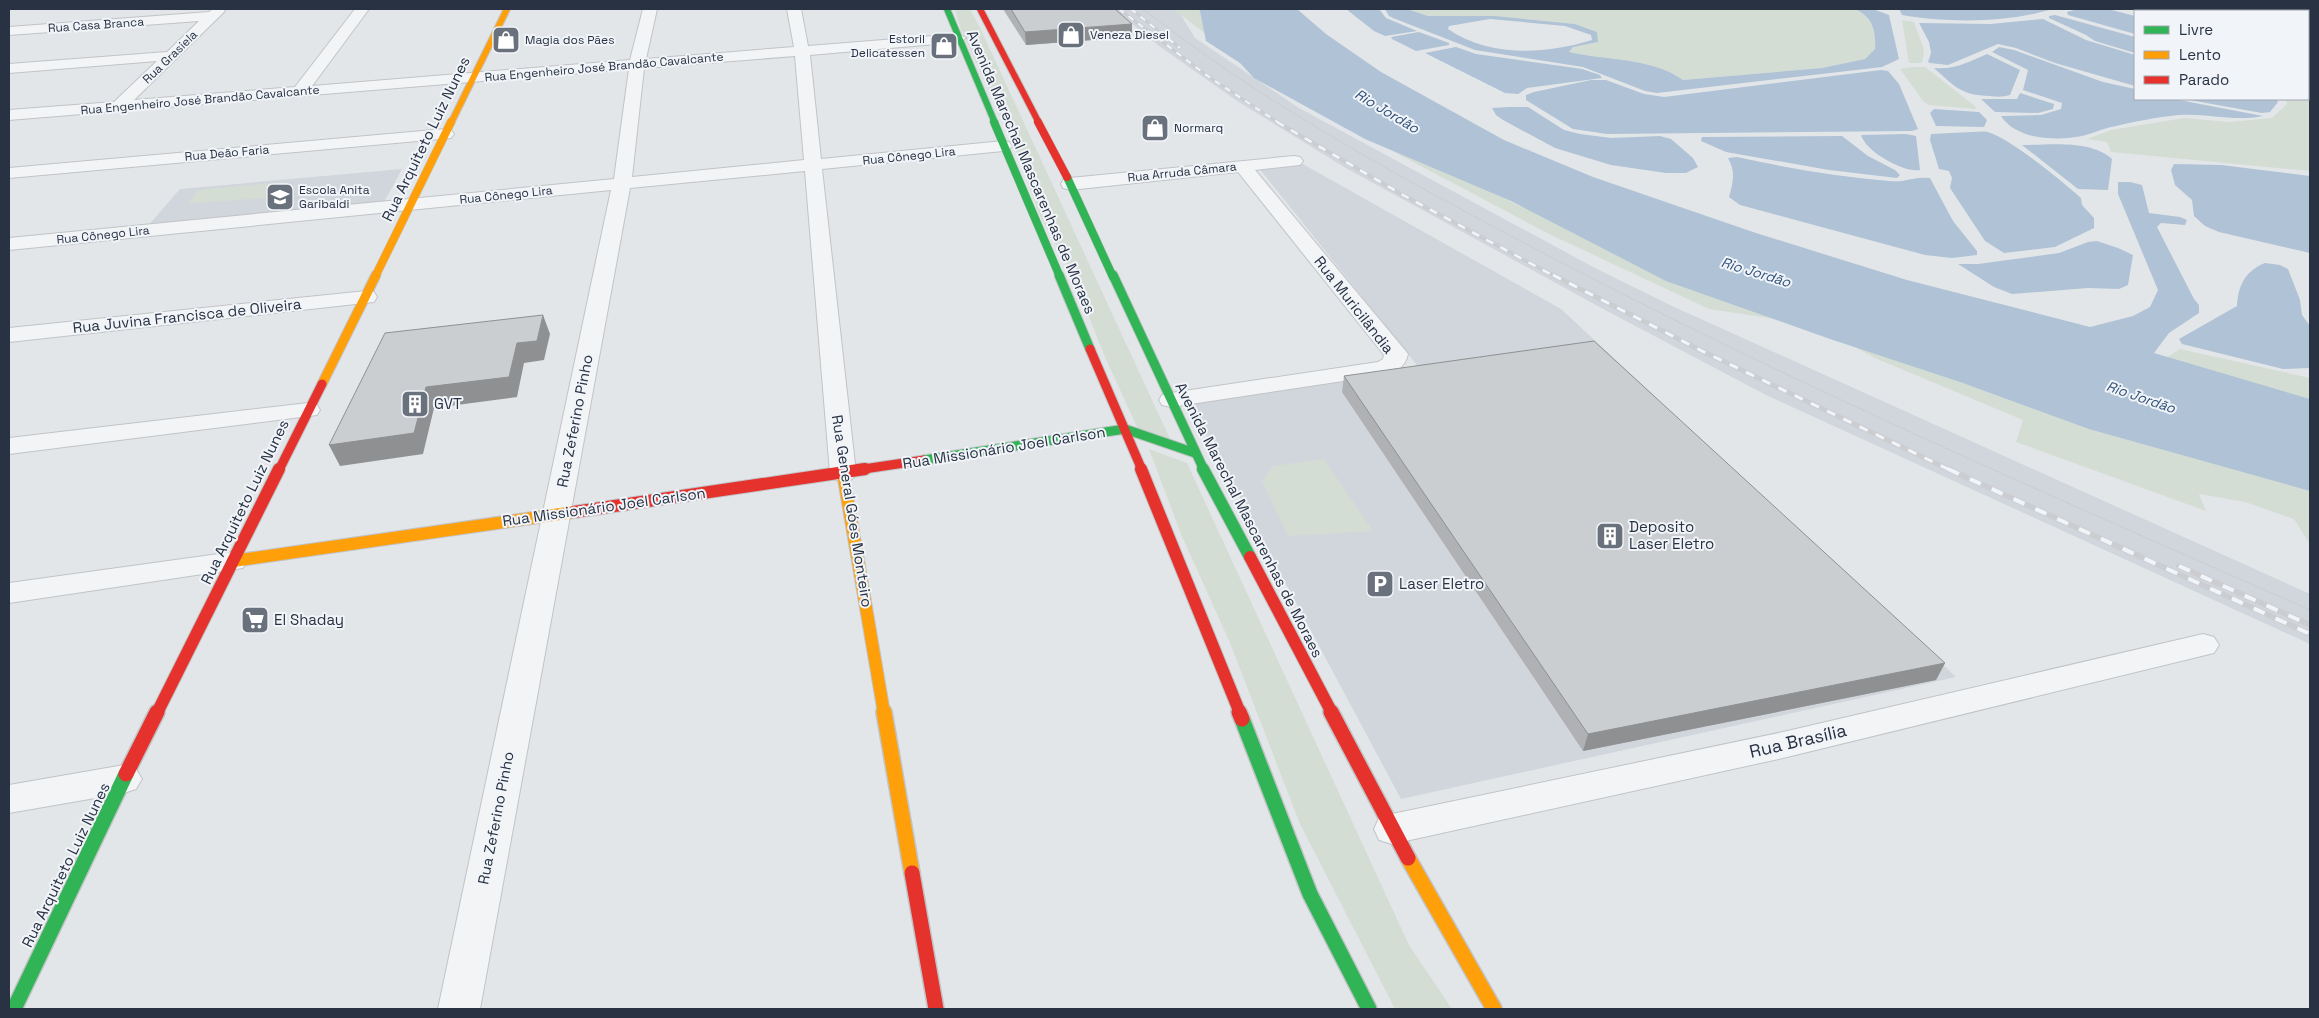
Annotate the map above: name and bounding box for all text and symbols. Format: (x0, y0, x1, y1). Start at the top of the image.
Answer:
legend (2134, 10, 2309, 100)
street label: Rua Casa Branca (47, 14, 145, 36)
shop icon: Veneza Diesel (1056, 20, 1086, 50)
text: Livre (2179, 20, 2213, 39)
shop icon: Magia dos Pães (491, 25, 521, 55)
street label: Rua Grasiela (139, 27, 201, 87)
street label: Avenida Marechal Mascarenhas de Moraes (963, 27, 1100, 317)
place label: Veneza Diesel (1090, 27, 1169, 43)
place label: Estoril Delicatessen (851, 31, 925, 61)
shop icon: Estoril Delicatessen (929, 31, 959, 61)
place label: Magia dos Pães (525, 32, 615, 48)
text: Lento (2179, 45, 2221, 64)
street label: Rua Engenheiro José Brandão Cavalcante (484, 49, 724, 85)
street label: Rua Arquiteto Luiz Nunes (377, 53, 474, 224)
text: Parado (2179, 70, 2229, 89)
street label: Rua Engenheiro José Brandão Cavalcante (80, 82, 320, 118)
water label: Rio Jordão (1352, 85, 1423, 137)
shop icon: Normarq (1140, 113, 1170, 143)
place label: Normarq (1174, 120, 1223, 136)
street label: Rua Deão Faria (184, 141, 270, 165)
street label: Rua Cônego Lira (862, 143, 956, 169)
street label: Rua Arruda Câmara (1127, 158, 1237, 186)
school or university icon: Escola Anita Garibaldi (265, 182, 295, 212)
place label: Escola Anita Garibaldi (299, 182, 370, 212)
street label: Rua Cônego Lira (459, 182, 553, 208)
street label: Rua Cônego Lira (56, 222, 150, 248)
street label: Rua Muricilândia (1310, 252, 1399, 358)
water label: Rio Jordão (1719, 253, 1793, 291)
street label: Rua Juvina Francisca de Oliveira (72, 294, 303, 337)
street label: Rua Zeferino Pinho (552, 353, 597, 489)
water label: Rio Jordão (2104, 377, 2178, 417)
street label: Avenida Marechal Mascarenhas de Moraes (1171, 379, 1327, 661)
building icon: GVT (400, 389, 430, 419)
place label: GVT (434, 394, 462, 413)
street label: Rua General Góes Monteiro (828, 413, 877, 608)
street label: Rua Arquiteto Luiz Nunes (196, 416, 293, 587)
street label: Rua Missionário Joel Carlson (901, 422, 1107, 473)
street label: Rua Missionário Joel Carlson (501, 483, 707, 530)
place label: Deposito Laser Eletro (1629, 517, 1714, 553)
building icon: Deposito Laser Eletro (1595, 521, 1625, 551)
parking icon: Laser Eletro (1365, 569, 1395, 599)
place label: Laser Eletro (1399, 574, 1484, 593)
supermarket icon: El Shaday (240, 605, 270, 635)
place label: El Shaday (274, 610, 344, 629)
street label: Rua Brasília (1747, 718, 1849, 763)
street label: Rua Zeferino Pinho (473, 750, 518, 886)
street label: Rua Arquiteto Luiz Nunes (17, 779, 114, 950)

